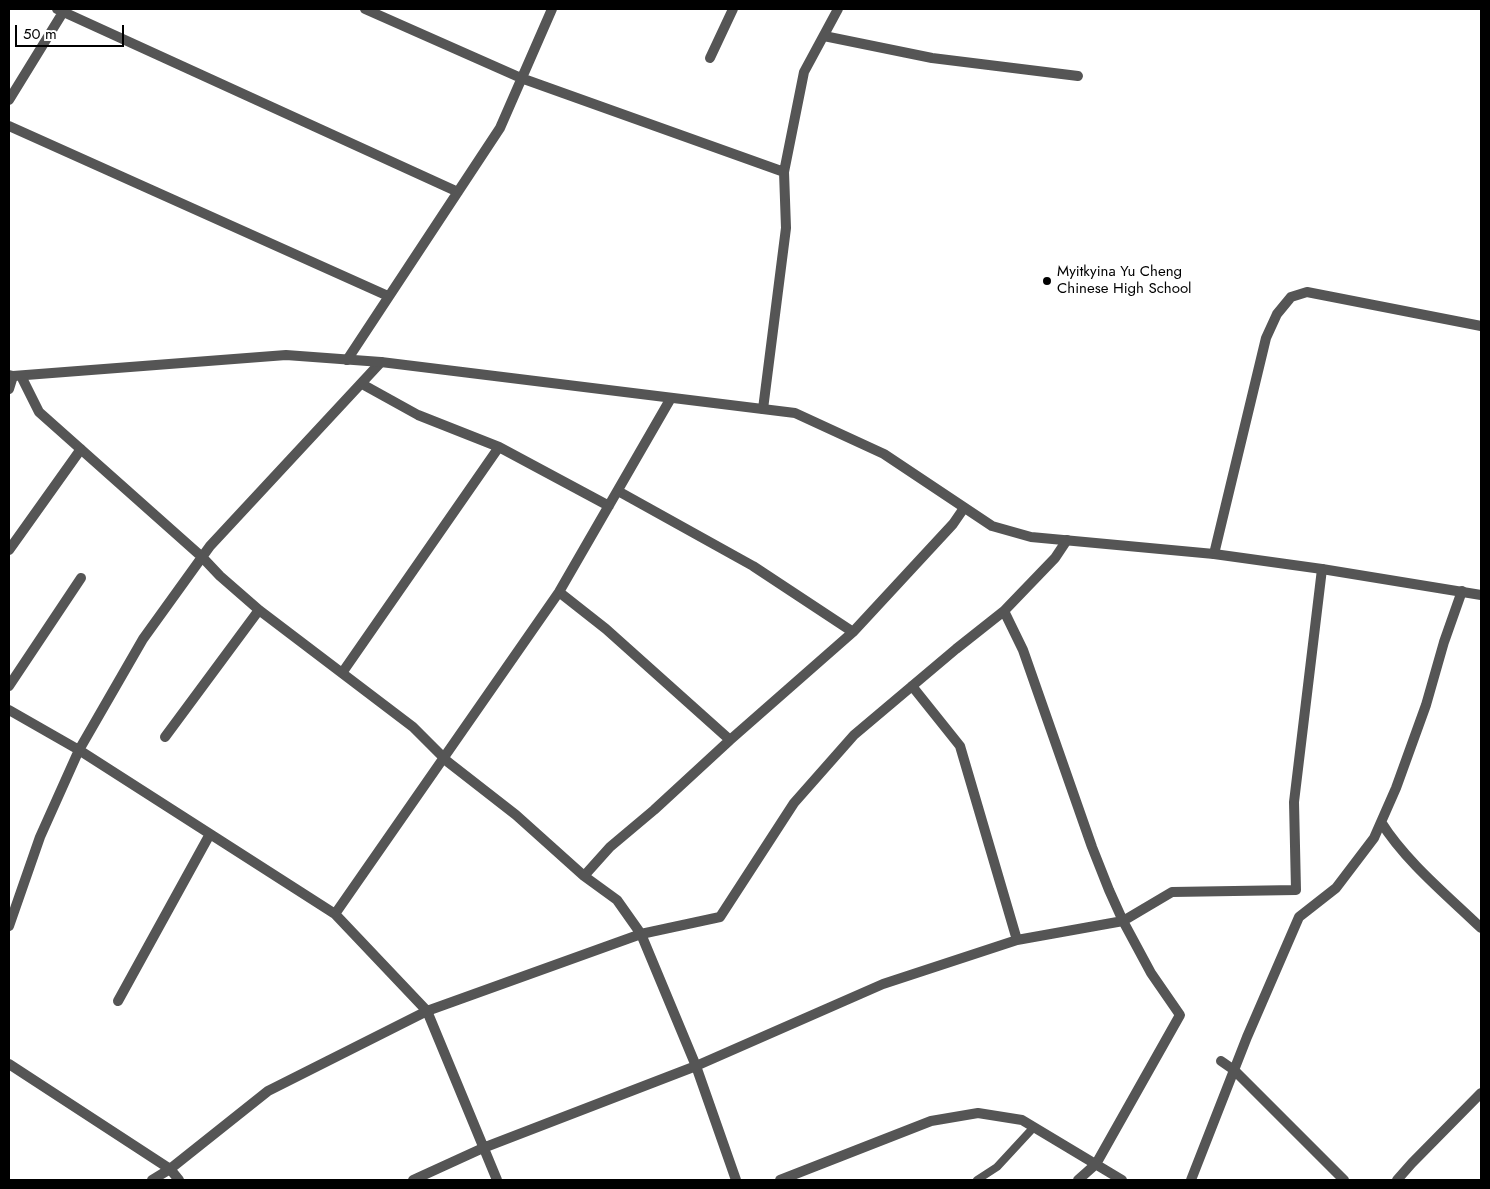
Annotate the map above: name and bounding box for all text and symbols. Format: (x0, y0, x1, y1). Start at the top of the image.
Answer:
scale bar (18, 15, 126, 47)
text: 50 m (23, 23, 57, 45)
place label: Myitkyina Yu Cheng Chinese High School (1057, 263, 1192, 298)
marker: Myitkyina Yu Cheng Chinese High School (1041, 275, 1053, 287)

